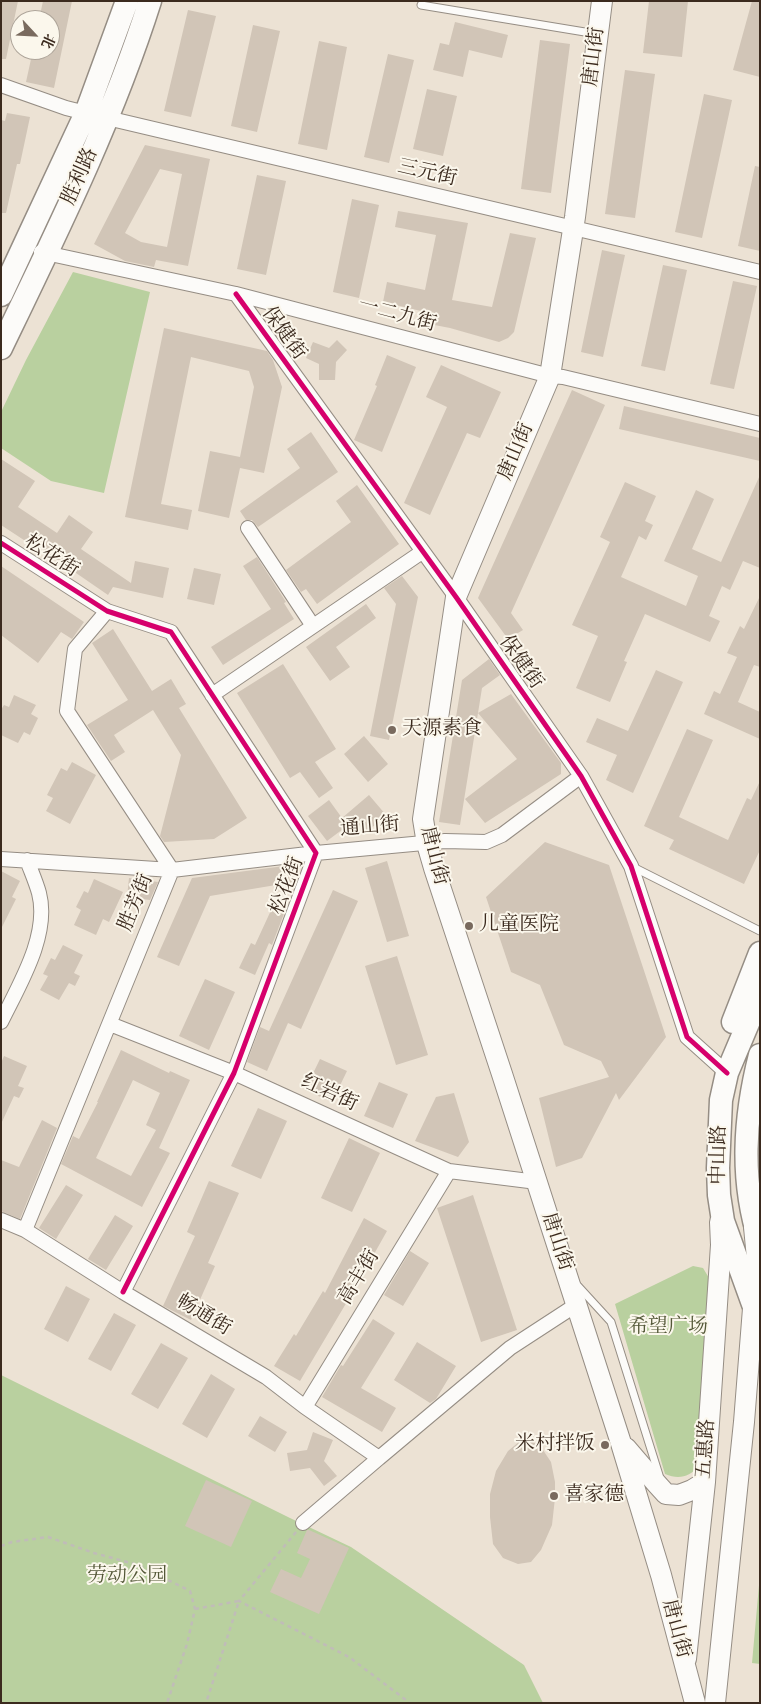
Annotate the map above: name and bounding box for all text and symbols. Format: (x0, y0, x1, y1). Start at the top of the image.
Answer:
north arrow (10, 10, 60, 60)
street label: 唐山街 (579, 26, 611, 88)
text: 北 (37, 31, 59, 51)
street label: 胜利路 (58, 145, 104, 209)
street label: 三元街 (395, 156, 459, 192)
street label: 一二九街 (355, 294, 439, 338)
street label: 保健街 (256, 303, 310, 365)
street label: 唐山街 (494, 420, 540, 484)
street label: 松花街 (19, 531, 83, 583)
street label: 保健街 (493, 632, 547, 694)
place label: 天源素食 (402, 718, 482, 742)
marker: 天源素食 (386, 724, 398, 736)
street label: 通山街 (339, 813, 401, 843)
street label: 唐山街 (414, 824, 452, 888)
street label: 松花街 (266, 854, 310, 918)
street label: 胜芳街 (115, 871, 159, 935)
place label: 儿童医院 (479, 914, 559, 938)
marker: 儿童医院 (463, 920, 475, 932)
street label: 红岩街 (297, 1070, 361, 1118)
street label: 中山路 (707, 1125, 733, 1185)
street label: 唐山街 (535, 1210, 577, 1274)
street label: 高丰街 (334, 1246, 386, 1310)
street label: 畅通街 (171, 1290, 235, 1342)
park label: 希望广场 (628, 1316, 708, 1340)
street label: 五惠路 (693, 1418, 721, 1480)
place label: 米村拌饭 (515, 1433, 595, 1457)
marker: 米村拌饭 (599, 1439, 611, 1451)
place label: 喜家德 (564, 1484, 624, 1508)
marker: 喜家德 (548, 1490, 560, 1502)
park label: 劳动公园 (87, 1565, 167, 1589)
street label: 唐山街 (656, 1597, 694, 1661)

